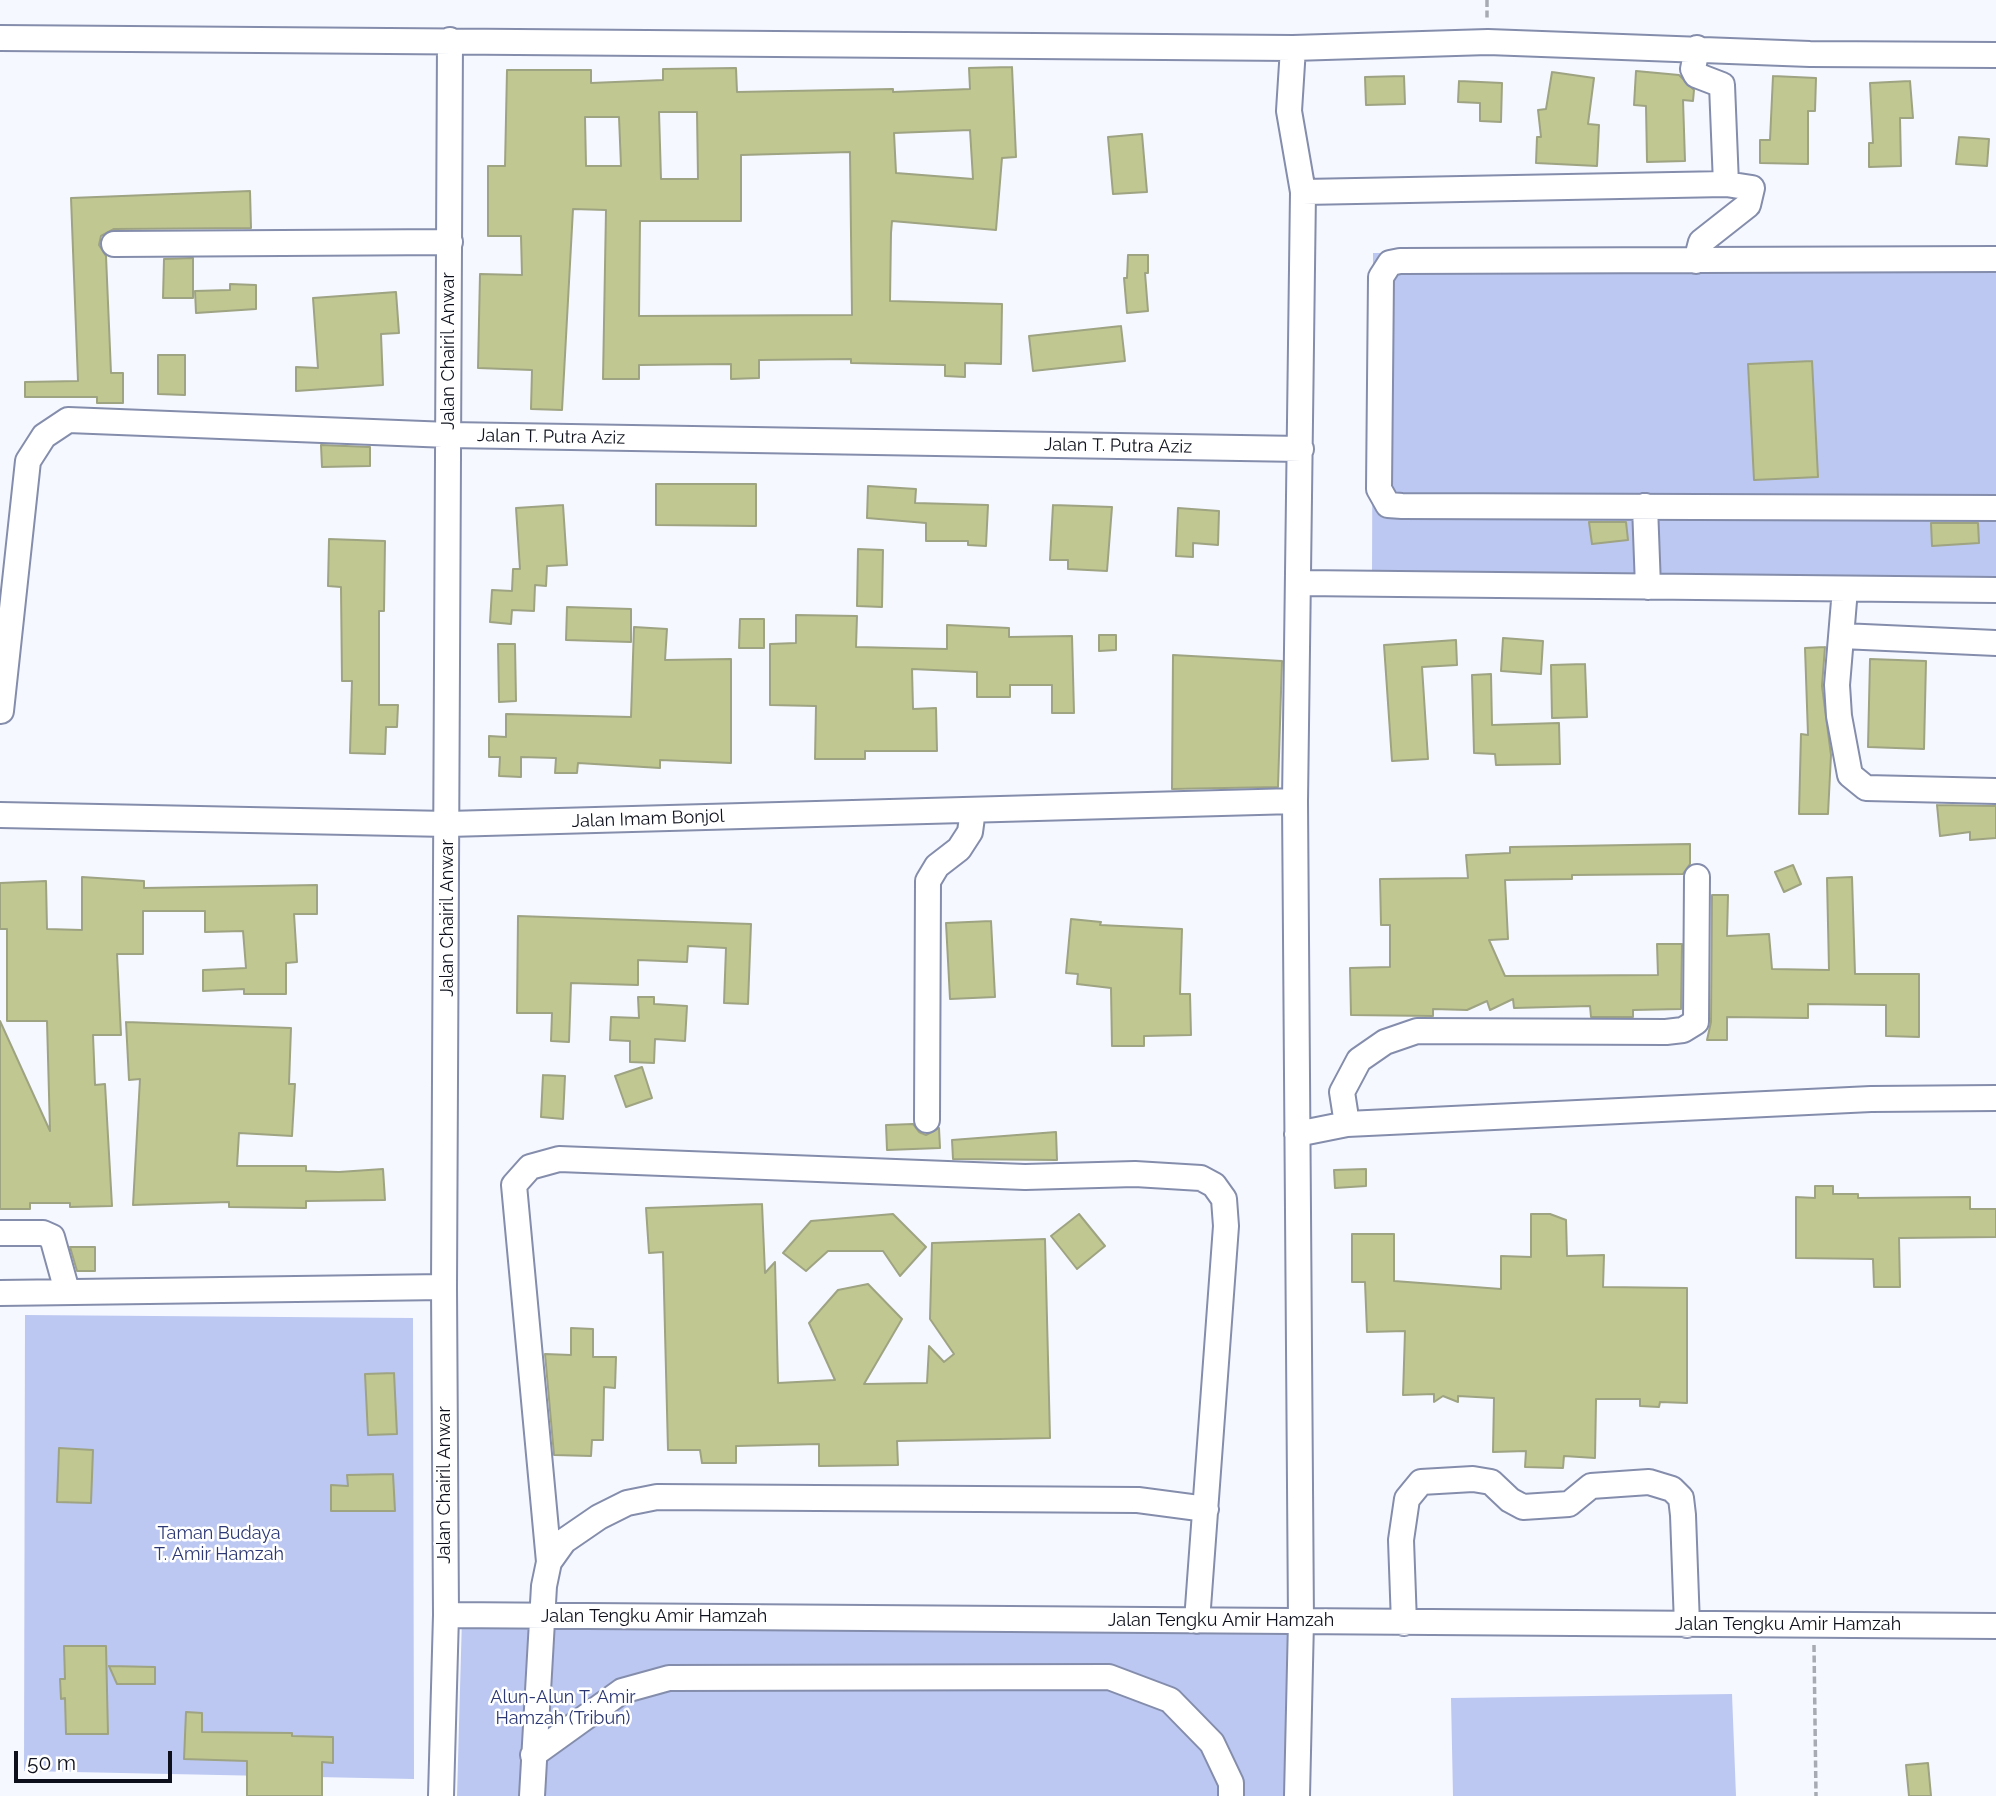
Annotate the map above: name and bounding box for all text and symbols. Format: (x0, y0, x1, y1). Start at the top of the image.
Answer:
street label: Jalan Chairil Anwar (438, 272, 460, 430)
street label: Jalan T. Putra Aziz (477, 425, 625, 449)
street label: Jalan T. Putra Aziz (1044, 434, 1192, 458)
street label: Jalan Imam Bonjol (571, 806, 725, 832)
street label: Jalan Chairil Anwar (437, 839, 459, 997)
street label: Jalan Chairil Anwar (434, 1406, 456, 1564)
park label: Taman Budaya T. Amir Hamzah (154, 1523, 284, 1566)
street label: Jalan Tengku Amir Hamzah (541, 1606, 767, 1628)
street label: Jalan Tengku Amir Hamzah (1108, 1610, 1334, 1632)
street label: Jalan Tengku Amir Hamzah (1675, 1614, 1901, 1636)
park label: Alun-Alun T. Amir Hamzah (Tribun) (490, 1687, 636, 1730)
scale bar (18, 1736, 175, 1780)
text: 50 m (27, 1750, 76, 1775)

